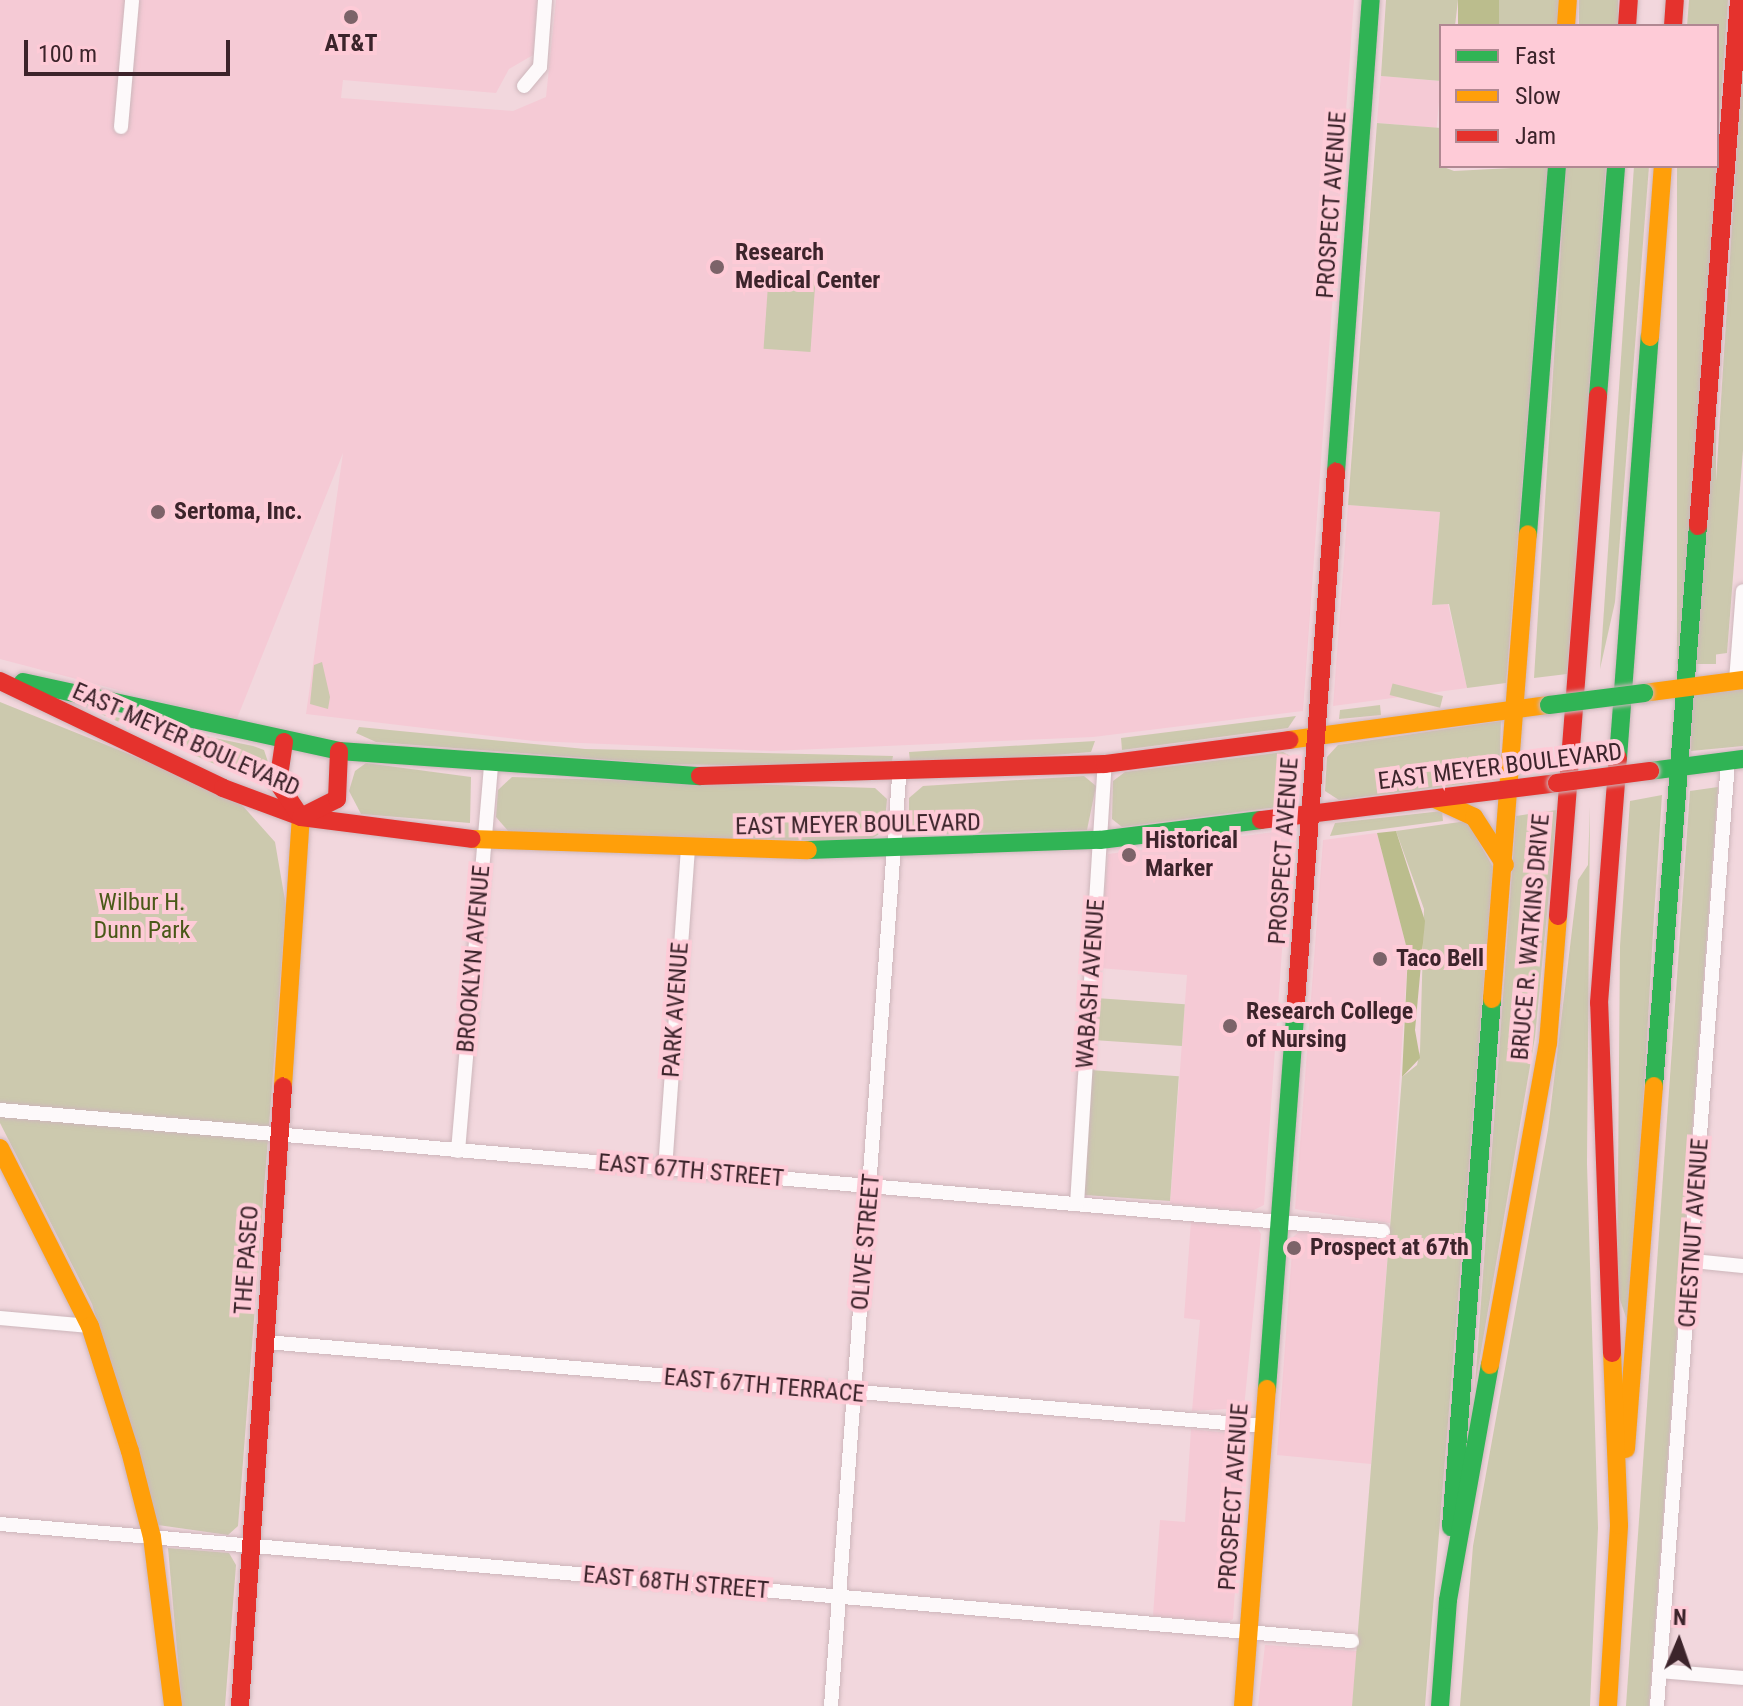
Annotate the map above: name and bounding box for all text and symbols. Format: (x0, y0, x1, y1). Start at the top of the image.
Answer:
marker: AT&T (342, 8, 360, 26)
scale bar (28, 24, 234, 74)
legend (1439, 24, 1719, 168)
place label: AT&T (325, 30, 377, 58)
text: 100 m (38, 40, 97, 68)
text: Fast (1515, 42, 1556, 70)
text: Slow (1515, 82, 1561, 110)
street label: PROSPECT AVENUE (1311, 110, 1353, 300)
text: Jam (1515, 122, 1556, 150)
place label: Research Medical Center (735, 239, 880, 295)
marker: Research Medical Center (706, 256, 728, 278)
place label: Sertoma, Inc. (174, 498, 303, 526)
marker: Sertoma, Inc. (149, 503, 167, 521)
street label: EAST MEYER BOULEVARD (68, 677, 304, 803)
street label: EAST MEYER BOULEVARD (1376, 738, 1624, 796)
street label: PROSPECT AVENUE (1263, 756, 1305, 946)
street label: EAST MEYER BOULEVARD (735, 808, 981, 842)
street label: BRUCE R. WATKINS DRIVE (1506, 813, 1556, 1061)
place label: Historical Marker (1145, 827, 1238, 883)
marker: Historical Marker (1120, 846, 1138, 864)
street label: BROOKLYN AVENUE (451, 864, 497, 1054)
park label: Wilbur H. Dunn Park (94, 889, 190, 945)
street label: WABASH AVENUE (1071, 898, 1111, 1070)
street label: PARK AVENUE (657, 941, 695, 1079)
place label: Taco Bell (1396, 945, 1484, 973)
marker: Taco Bell (1371, 950, 1389, 968)
place label: Research College of Nursing (1246, 998, 1413, 1054)
marker: Research College of Nursing (1221, 1017, 1239, 1035)
street label: CHESTNUT AVENUE (1673, 1137, 1715, 1329)
street label: EAST 67TH STREET (597, 1149, 785, 1193)
street label: OLIVE STREET (846, 1173, 886, 1311)
street label: THE PASEO (229, 1205, 265, 1315)
place label: Prospect at 67th (1310, 1234, 1469, 1262)
marker: Prospect at 67th (1285, 1239, 1303, 1257)
street label: EAST 67TH TERRACE (662, 1363, 866, 1409)
street label: PROSPECT AVENUE (1213, 1402, 1255, 1592)
street label: EAST 68TH STREET (582, 1561, 770, 1605)
north arrow (1639, 1602, 1719, 1682)
text: N (1673, 1605, 1687, 1630)

